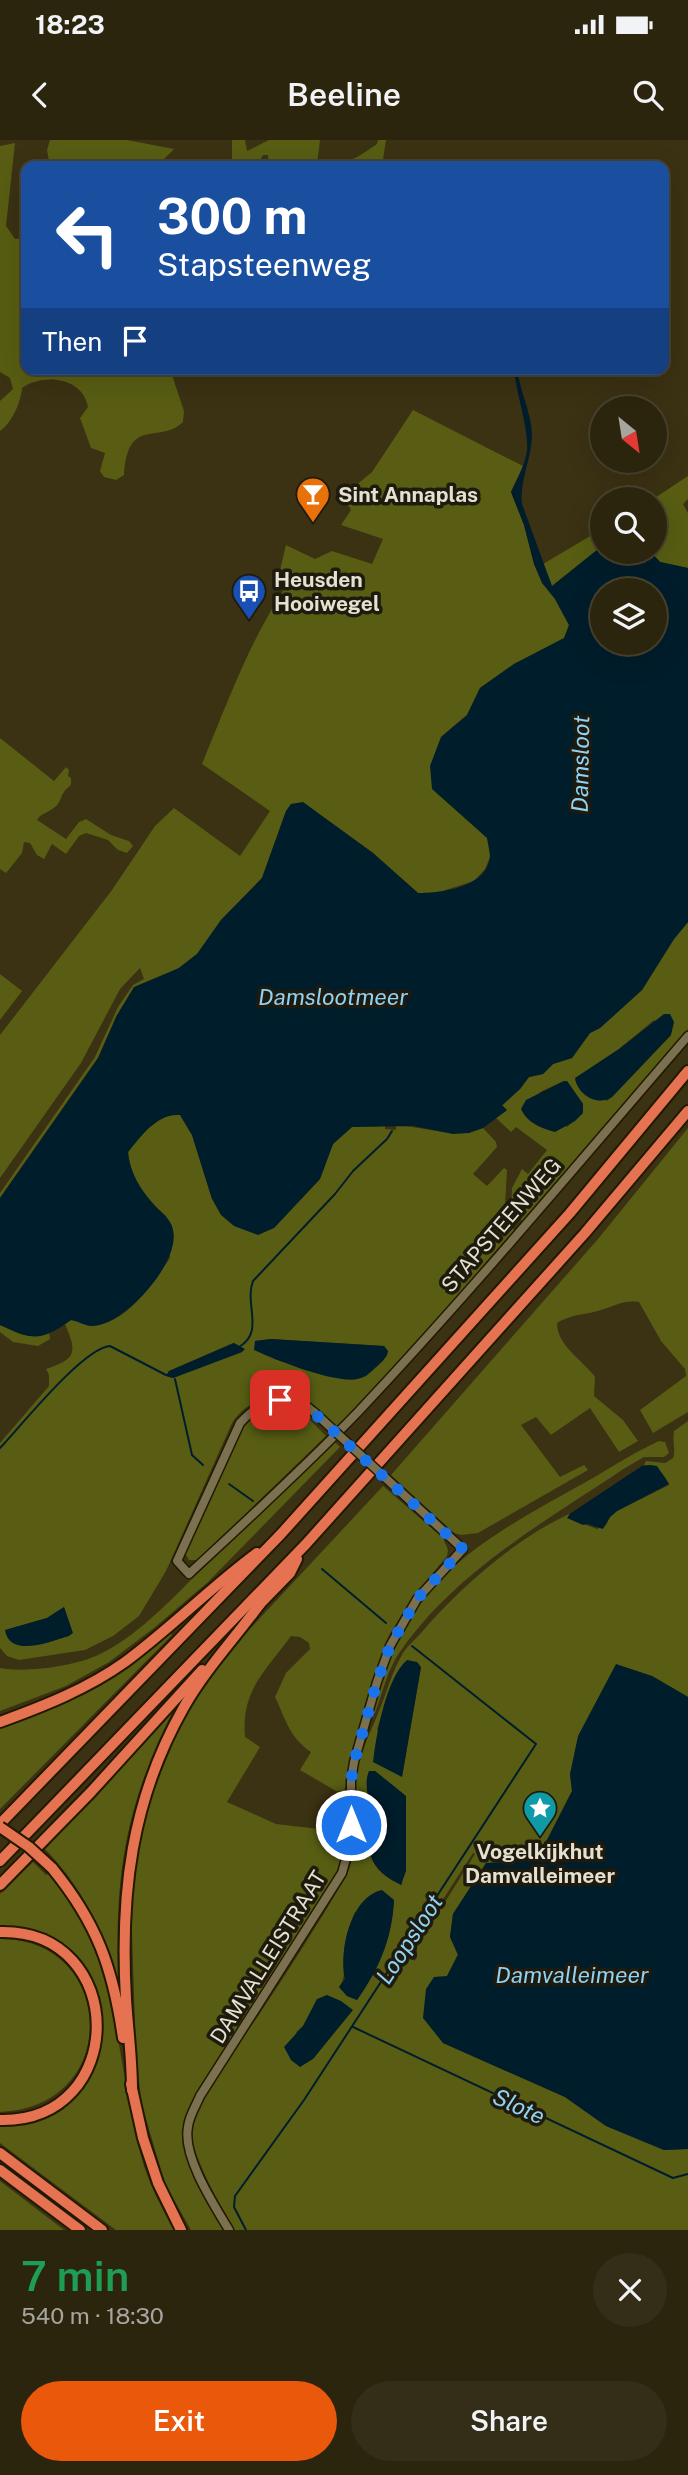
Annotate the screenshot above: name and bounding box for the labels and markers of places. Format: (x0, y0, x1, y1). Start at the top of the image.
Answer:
bar icon: Sint Annaplas (294, 475, 332, 524)
place label: Sint Annaplas (338, 482, 478, 507)
place label: Heusden Hooiwegel (274, 567, 380, 616)
bus stop icon: Heusden Hooiwegel (230, 572, 268, 621)
pin (250, 1370, 310, 1430)
place icon: Vogelkijkhut Damvalleimeer (521, 1789, 559, 1838)
place label: Vogelkijkhut Damvalleimeer (465, 1839, 615, 1888)

